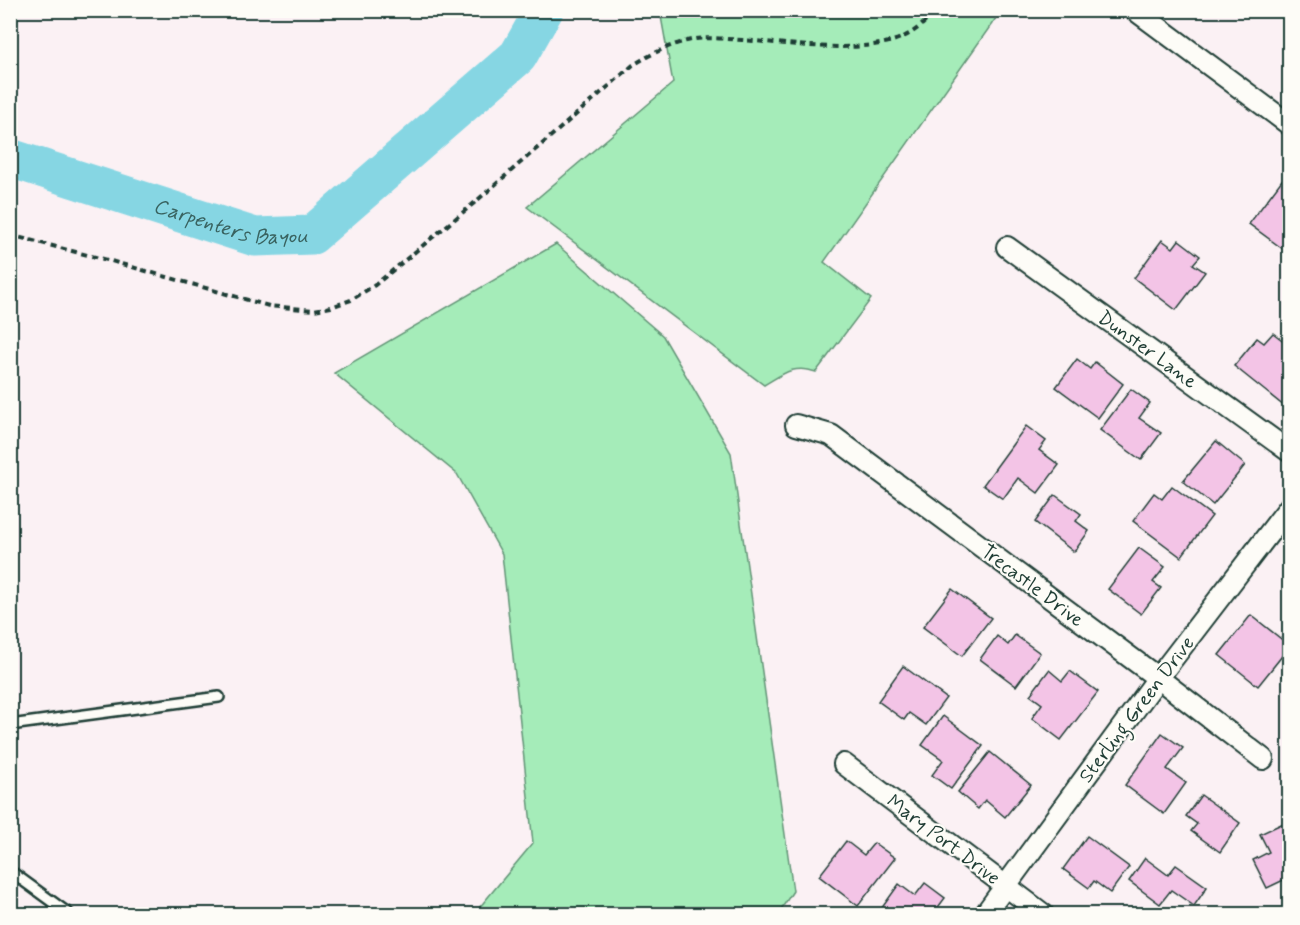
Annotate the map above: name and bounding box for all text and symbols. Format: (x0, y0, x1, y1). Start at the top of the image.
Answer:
water label: Carpenters Bayou (150, 192, 309, 252)
street label: Dunster Lane (1092, 305, 1202, 396)
street label: Trecastle Drive (975, 538, 1089, 634)
street label: Sterling Green Drive (1073, 631, 1203, 790)
street label: Mary Port Drive (881, 789, 1005, 892)

